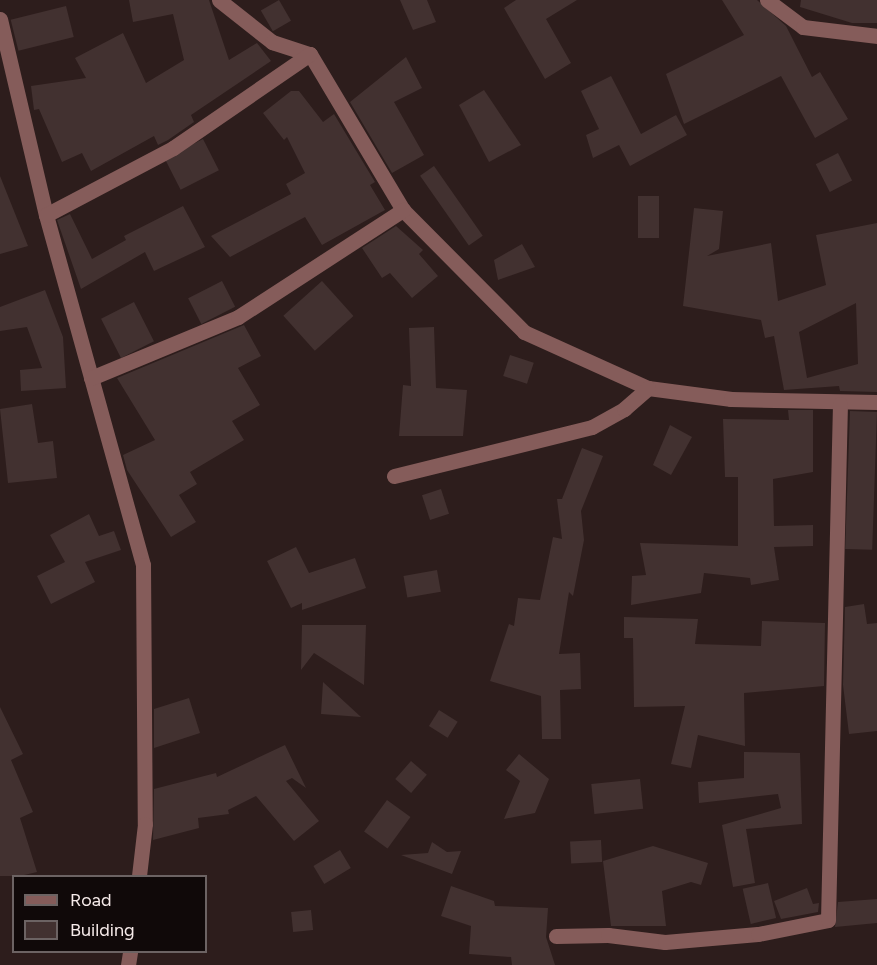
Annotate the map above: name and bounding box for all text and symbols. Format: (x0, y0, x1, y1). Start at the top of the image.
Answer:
legend (12, 875, 207, 953)
text: Road (70, 889, 111, 911)
text: Building (70, 919, 135, 941)

